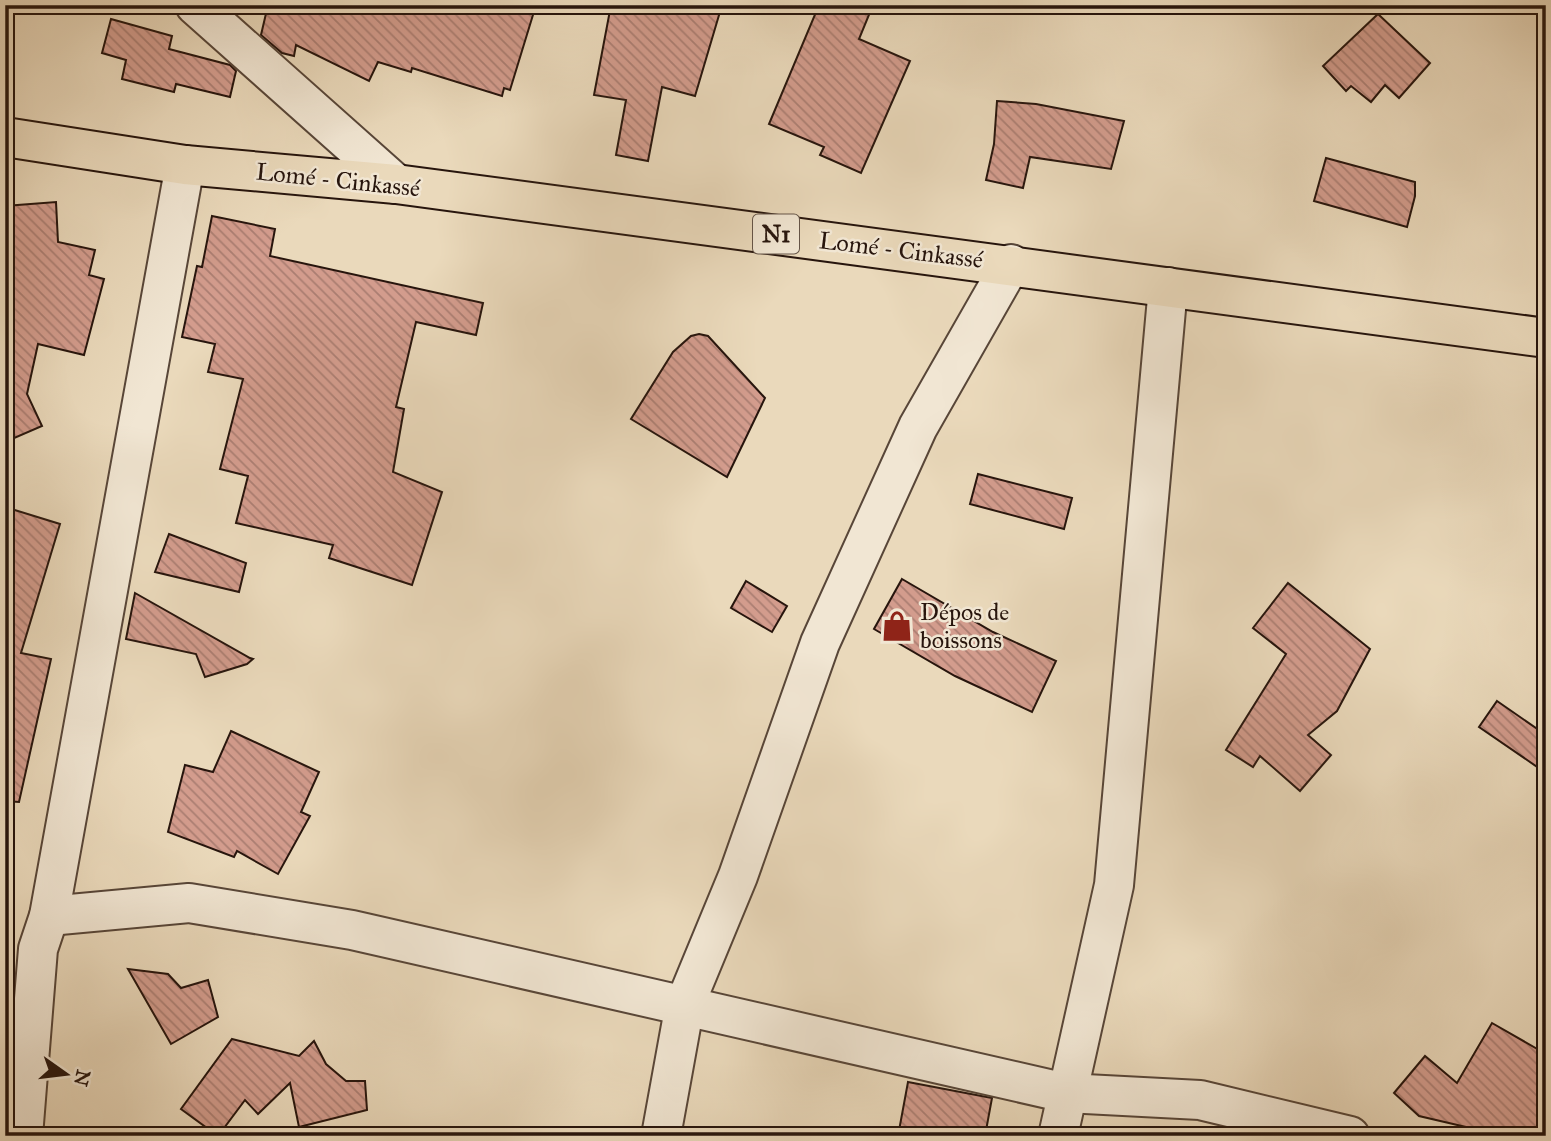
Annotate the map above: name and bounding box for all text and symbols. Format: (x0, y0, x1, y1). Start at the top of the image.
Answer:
street label: Lomé - Cinkassé (254, 156, 422, 204)
road number: N1 (753, 215, 799, 254)
street label: Lomé - Cinkassé (817, 225, 985, 275)
place label: Dépos de boissons (920, 597, 1009, 655)
shop icon: Dépos de boissons (880, 609, 914, 643)
north arrow (32, 1040, 102, 1110)
text: N (69, 1067, 95, 1089)

